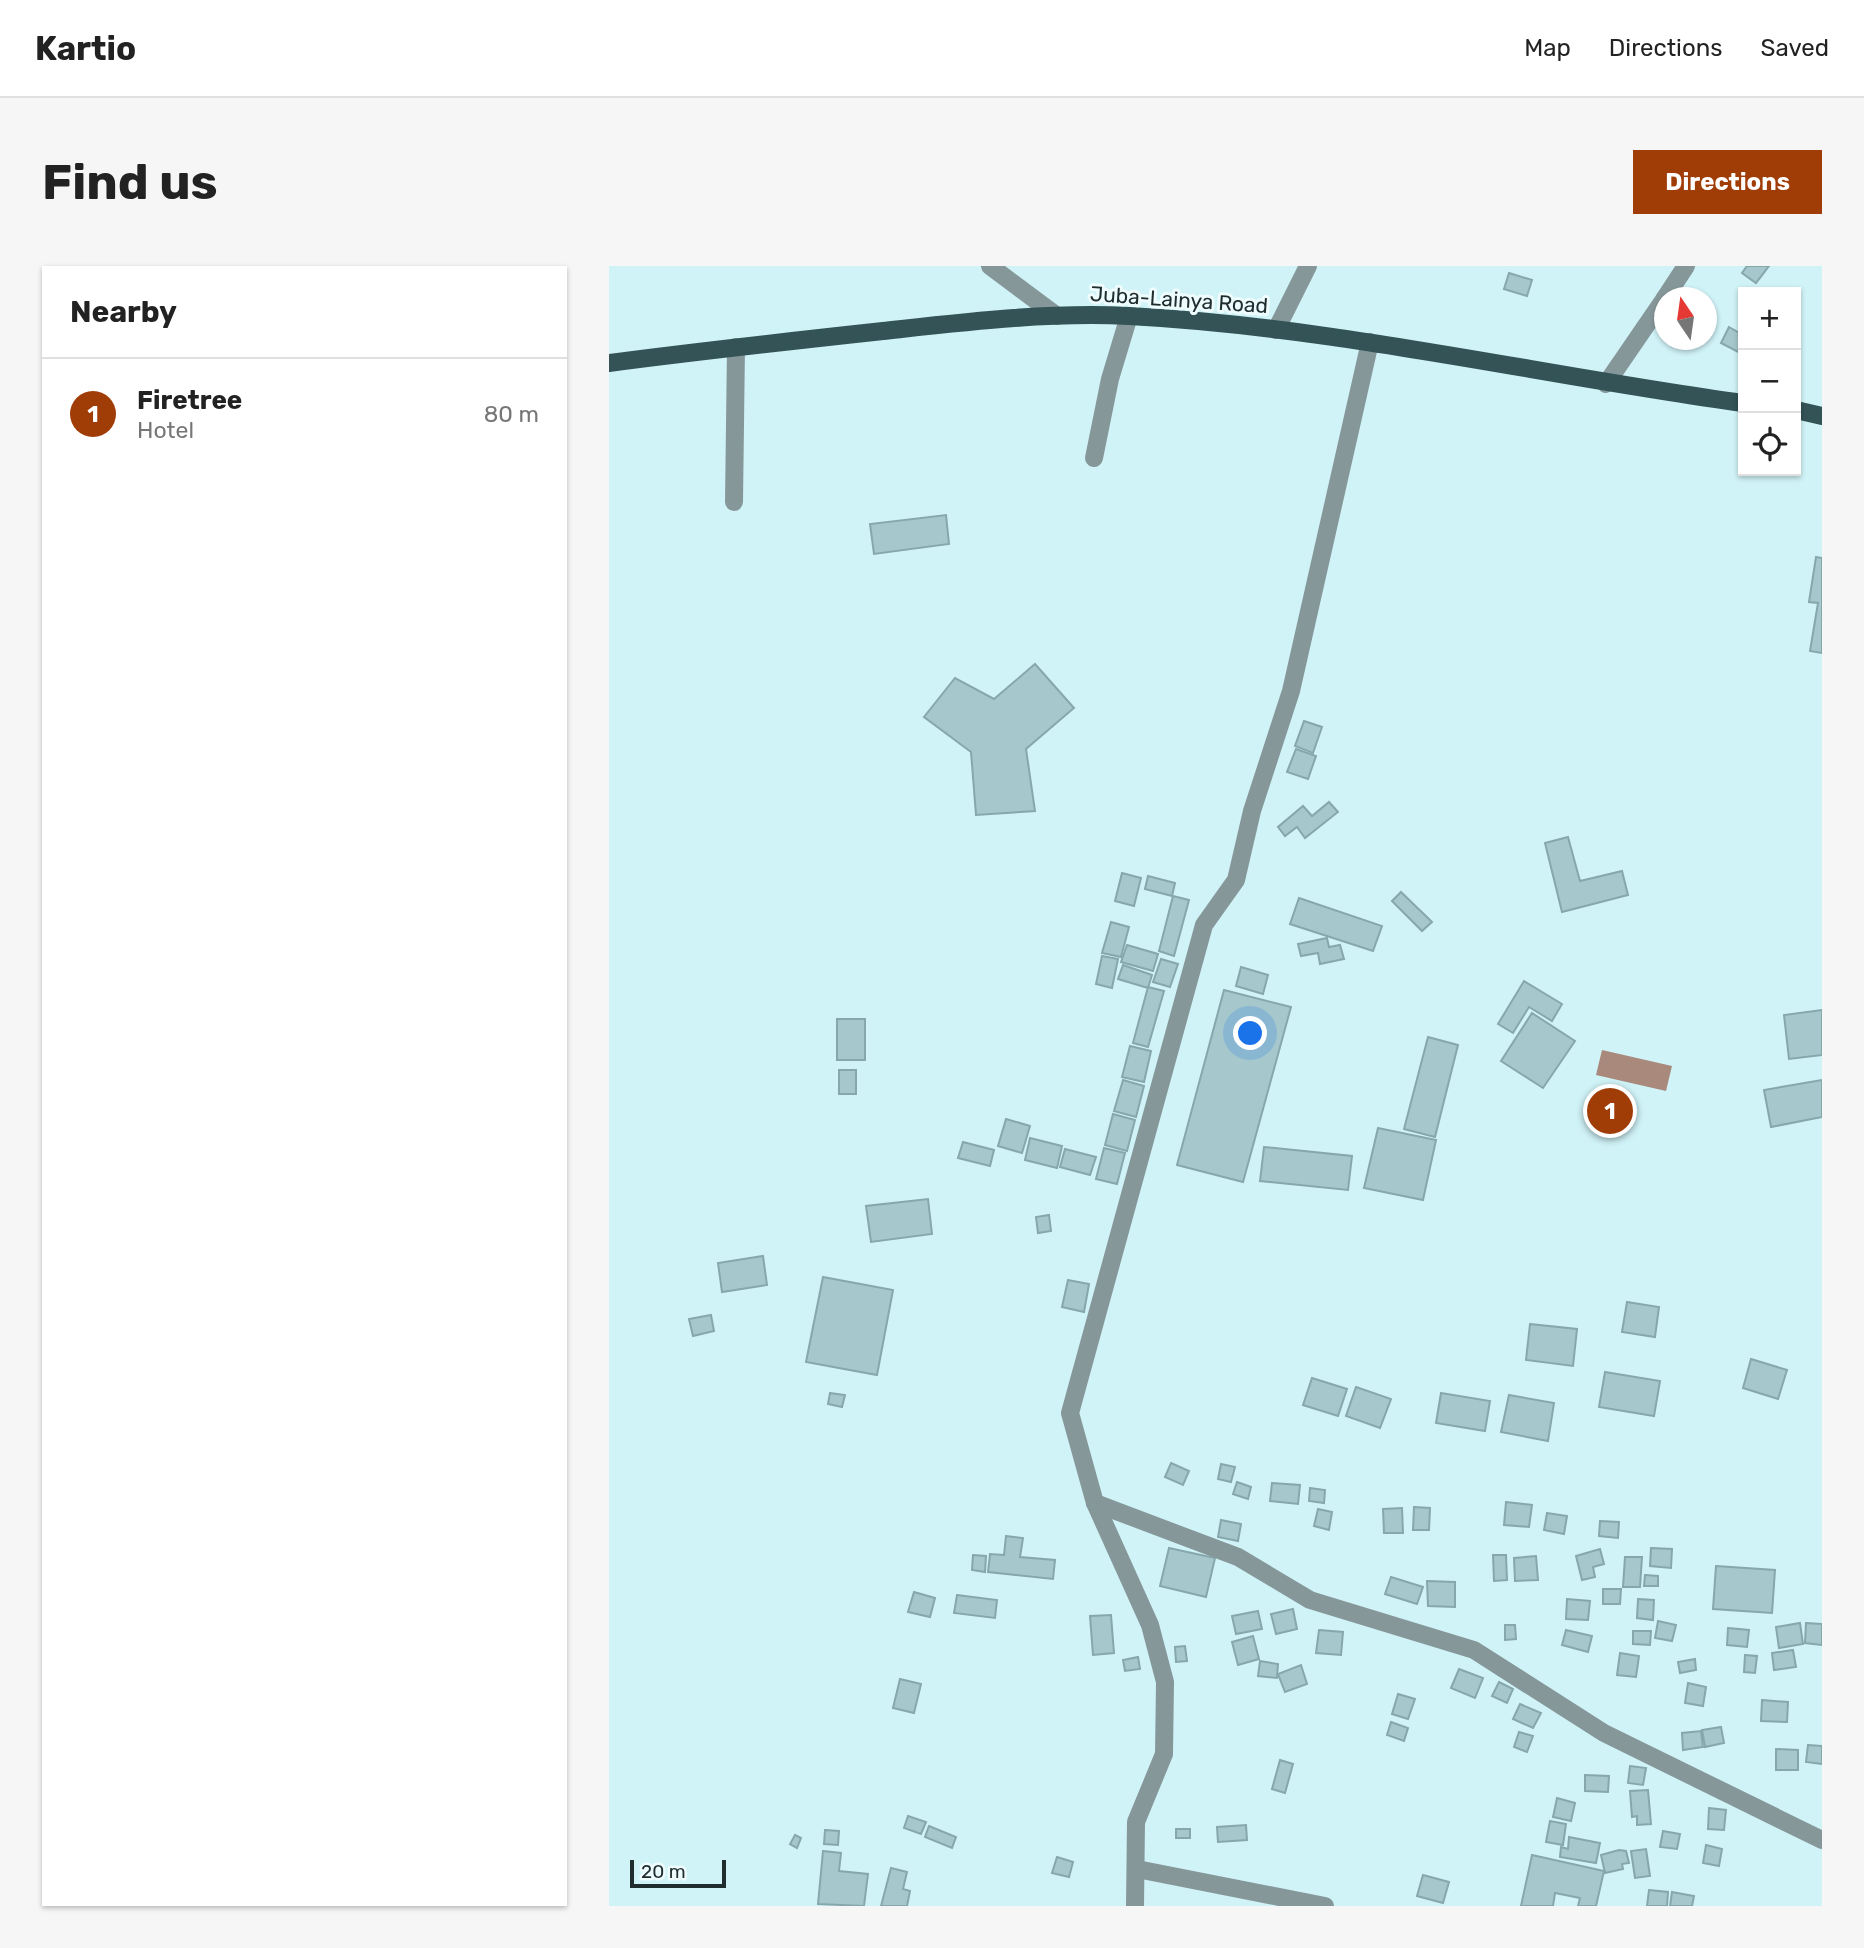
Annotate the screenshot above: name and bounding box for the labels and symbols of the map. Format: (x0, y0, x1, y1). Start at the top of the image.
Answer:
street label: Juba-Lainya Road (1089, 281, 1269, 318)
north arrow (1654, 287, 1717, 350)
your location (1233, 1016, 1267, 1050)
pin: 1 (1587, 1085, 1633, 1137)
scale bar (630, 1857, 726, 1889)

